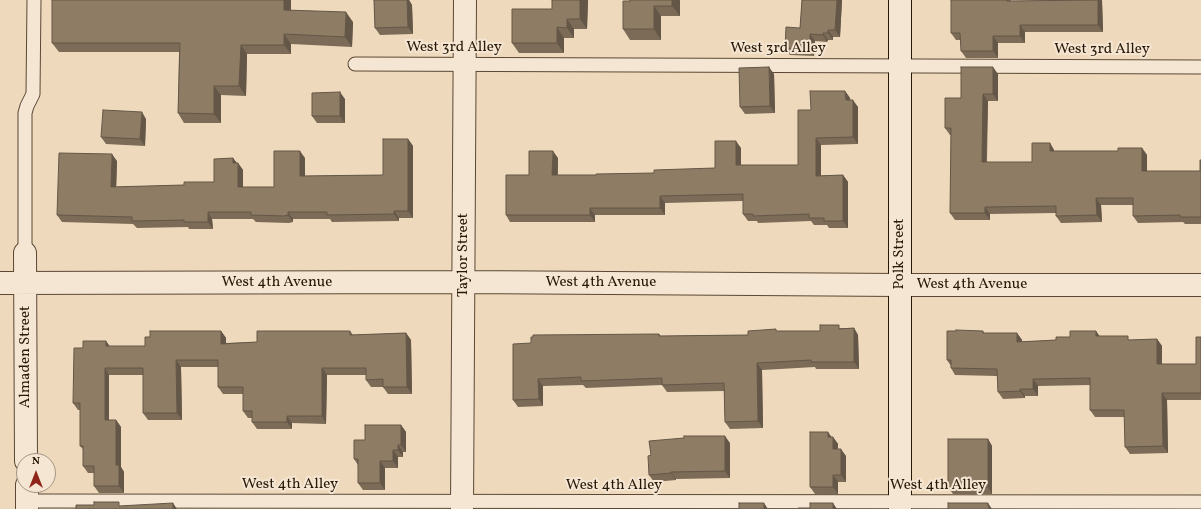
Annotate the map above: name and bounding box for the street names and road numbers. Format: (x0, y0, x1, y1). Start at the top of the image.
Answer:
street label: West 3rd Alley (406, 39, 502, 57)
street label: West 3rd Alley (730, 40, 826, 58)
street label: West 3rd Alley (1054, 41, 1150, 59)
street label: Taylor Street (455, 213, 473, 297)
street label: Polk Street (891, 218, 909, 290)
street label: West 4th Avenue (222, 274, 332, 292)
street label: West 4th Avenue (546, 274, 656, 292)
street label: West 4th Avenue (917, 276, 1027, 294)
street label: Almaden Street (17, 306, 35, 408)
street label: West 4th Alley (242, 476, 338, 494)
street label: West 4th Alley (566, 477, 662, 495)
street label: West 4th Alley (890, 477, 986, 495)

